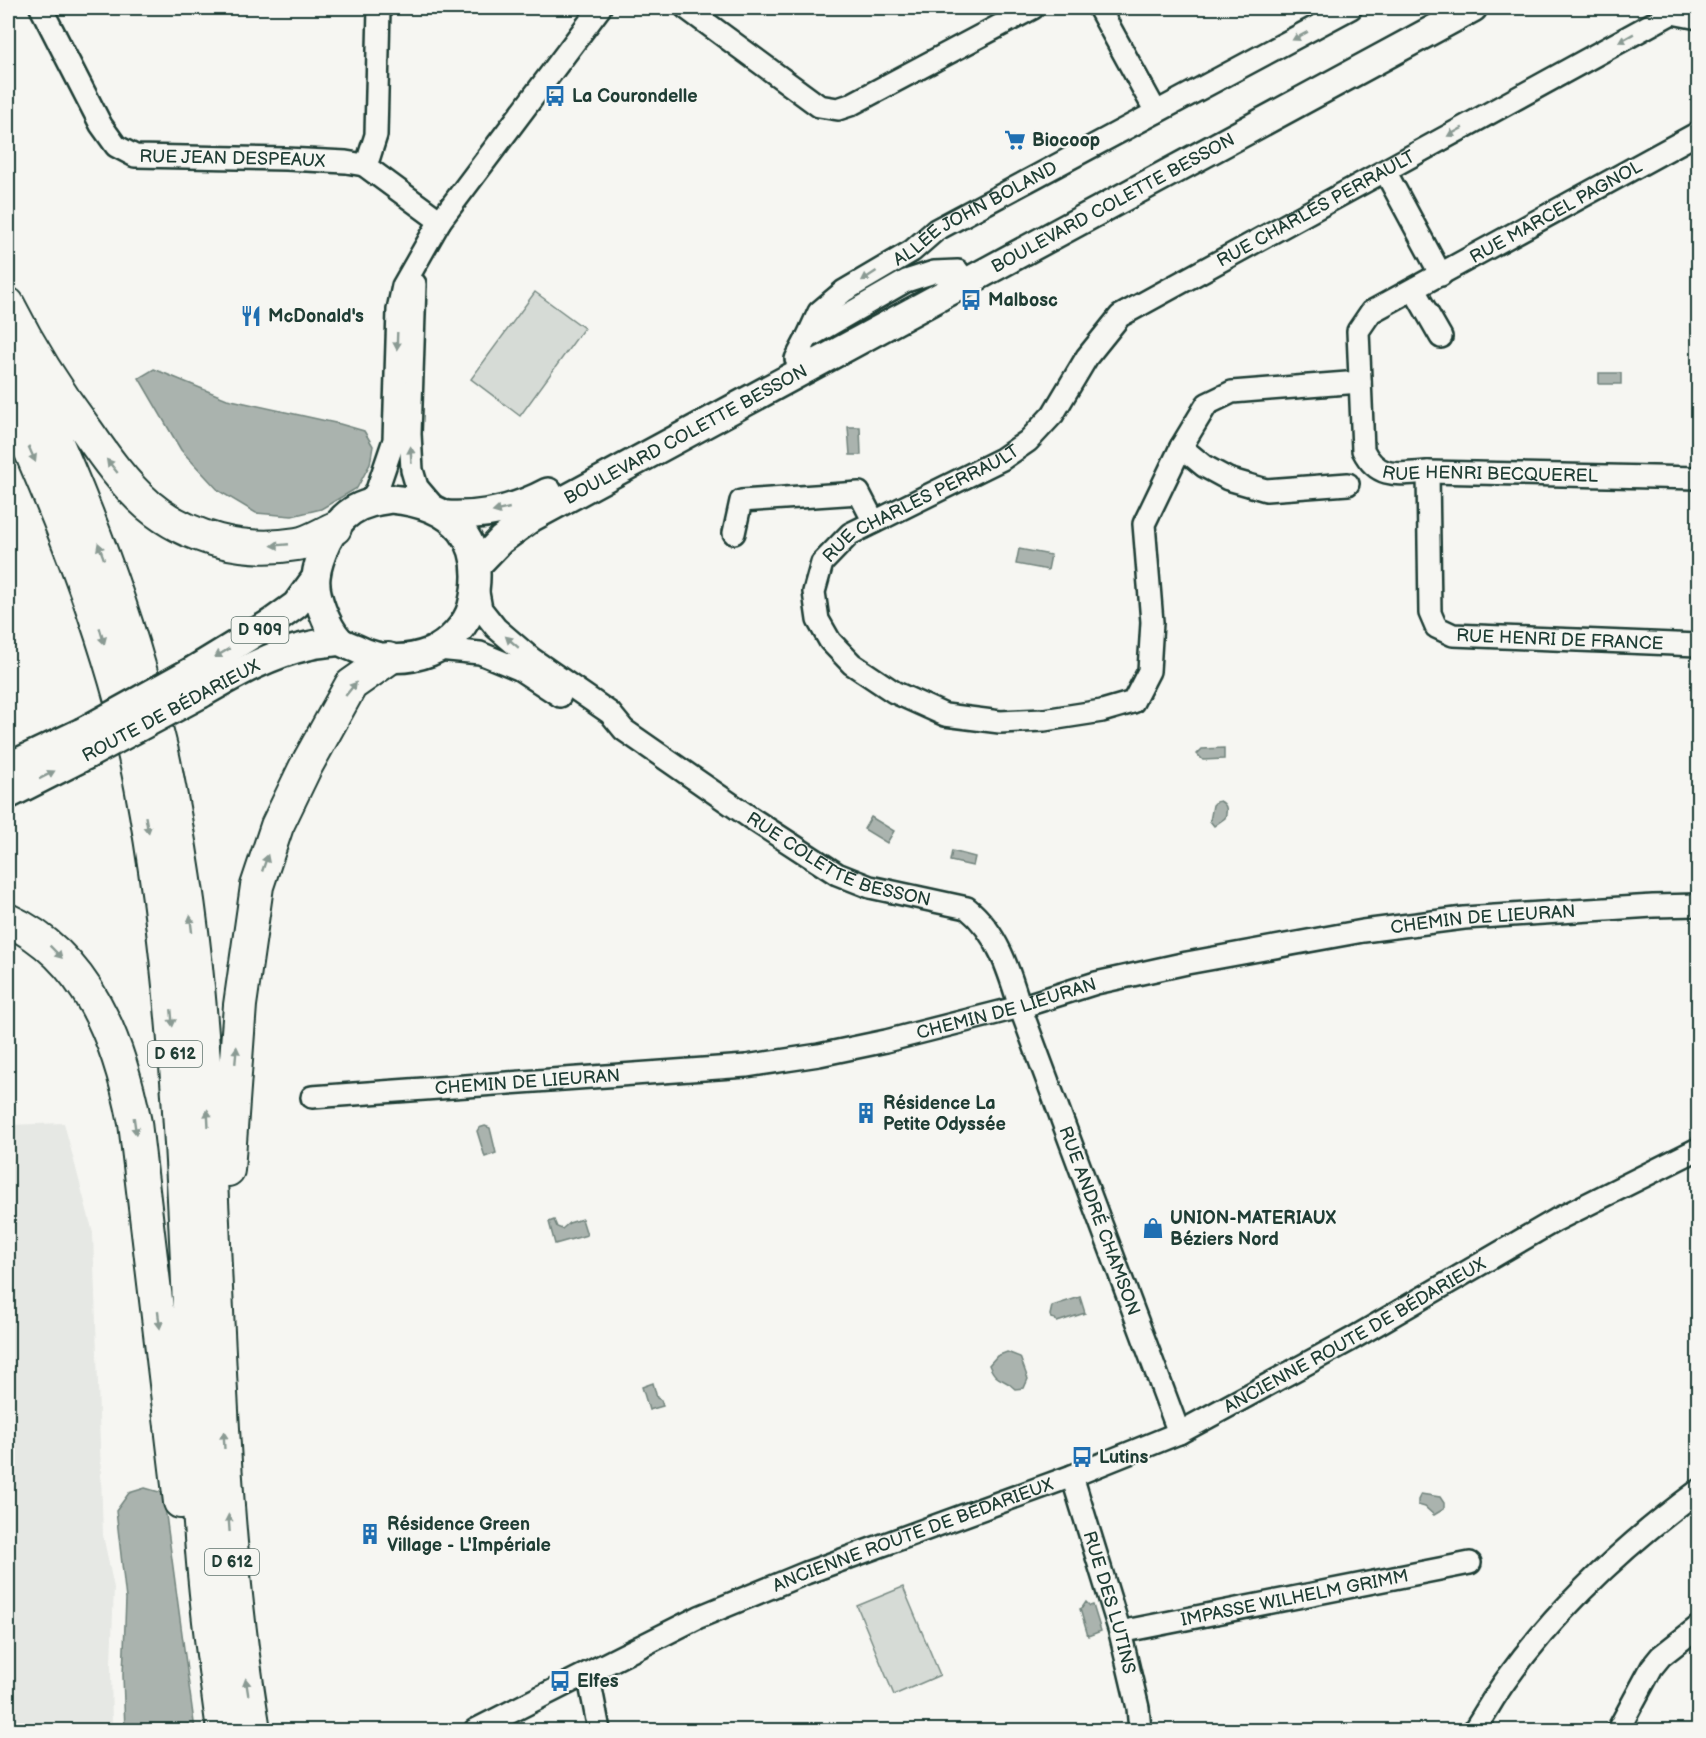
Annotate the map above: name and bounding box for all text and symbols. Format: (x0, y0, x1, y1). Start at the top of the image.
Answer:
one-way arrow (1291, 31, 1308, 41)
one-way arrow (1617, 33, 1634, 43)
bus stop icon: La Courondelle (543, 84, 567, 108)
place label: La Courondelle (572, 86, 698, 107)
one-way arrow (1447, 127, 1463, 138)
supermarket icon: Biocoop (1003, 128, 1027, 152)
street label: BOULEVARD COLETTE BESSON (988, 129, 1238, 277)
place label: Biocoop (1032, 130, 1100, 151)
street label: RUE JEAN DESPEAUX (139, 146, 326, 171)
street label: RUE CHARLES PERRAULT (1213, 146, 1419, 271)
street label: RUE MARCEL PAGNOL (1466, 156, 1646, 268)
street label: ALLÉE JOHN BOLAND (889, 157, 1061, 270)
one-way arrow (861, 270, 877, 281)
bus stop icon: Malbosc (959, 288, 983, 312)
place label: Malbosc (988, 290, 1058, 311)
restaurant icon: McDonald's (239, 304, 263, 328)
place label: McDonald's (268, 306, 364, 327)
one-way arrow (392, 332, 402, 351)
street label: BOULEVARD COLETTE BESSON (560, 360, 811, 509)
street label: RUE CHARLES PERRAULT (818, 440, 1023, 567)
one-way arrow (27, 445, 36, 462)
one-way arrow (407, 446, 416, 465)
one-way arrow (107, 458, 119, 473)
street label: RUE HENRI BECQUEREL (1380, 461, 1599, 486)
one-way arrow (491, 506, 510, 515)
one-way arrow (270, 541, 289, 550)
one-way arrow (96, 542, 106, 560)
road number: D 909 (232, 617, 288, 643)
street label: RUE HENRI DE FRANCE (1456, 625, 1664, 654)
one-way arrow (98, 627, 107, 645)
one-way arrow (505, 636, 520, 649)
one-way arrow (214, 648, 230, 659)
street label: ROUTE DE BÉDARIEUX (78, 653, 264, 767)
one-way arrow (345, 681, 357, 697)
one-way arrow (39, 771, 56, 780)
street label: RUE COLETTE BESSON (743, 808, 933, 910)
one-way arrow (143, 816, 152, 835)
one-way arrow (260, 854, 270, 872)
street label: CHEMIN DE LIEURAN (1389, 900, 1576, 938)
one-way arrow (186, 914, 195, 933)
one-way arrow (48, 945, 62, 959)
street label: CHEMIN DE LIEURAN (914, 973, 1099, 1043)
one-way arrow (168, 1009, 177, 1028)
road number: D 612 (148, 1041, 202, 1067)
one-way arrow (231, 1046, 241, 1065)
street label: CHEMIN DE LIEURAN (434, 1065, 621, 1099)
place label: Résidence La Petite Odyssée (883, 1093, 1006, 1135)
building icon: Résidence La Petite Odyssée (854, 1101, 878, 1125)
one-way arrow (203, 1108, 212, 1127)
one-way arrow (130, 1117, 139, 1136)
street label: RUE ANDRÉ CHAMSON (1055, 1123, 1145, 1318)
place label: UNION-MATERIAUX Béziers Nord (1170, 1208, 1337, 1250)
shop icon: UNION-MATERIAUX Béziers Nord (1141, 1216, 1165, 1240)
street label: ANCIENNE ROUTE DE BÉDARIEUX (1220, 1253, 1490, 1417)
one-way arrow (154, 1310, 163, 1329)
one-way arrow (220, 1431, 229, 1450)
bus stop icon: Lutins (1070, 1445, 1094, 1469)
place label: Lutins (1099, 1447, 1149, 1468)
street label: ANCIENNE ROUTE DE BÉDARIEUX (770, 1473, 1056, 1596)
one-way arrow (224, 1514, 234, 1533)
place label: Résidence Green Village - L'Impériale (387, 1514, 551, 1556)
building icon: Résidence Green Village - L'Impériale (358, 1522, 382, 1546)
street label: RUE DES LUTINS (1079, 1528, 1140, 1676)
road number: D 612 (205, 1549, 259, 1575)
street label: IMPASSE WILHELM GRIMM (1179, 1565, 1410, 1630)
bus stop icon: Elfes (548, 1669, 572, 1693)
place label: Elfes (577, 1671, 619, 1692)
one-way arrow (243, 1678, 252, 1697)

